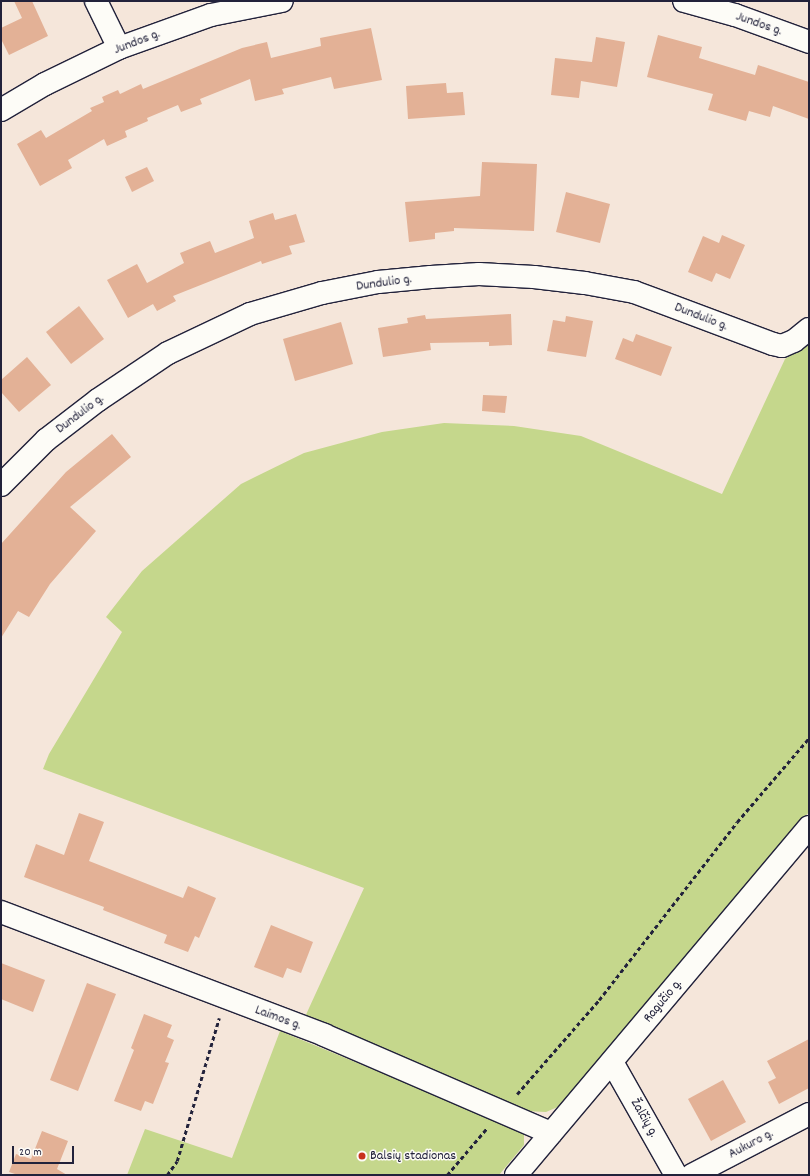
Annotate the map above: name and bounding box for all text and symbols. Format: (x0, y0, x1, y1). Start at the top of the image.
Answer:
street label: Jundos g. (734, 8, 784, 40)
street label: Jundos g. (112, 26, 162, 58)
street label: Dundulio g. (355, 271, 413, 295)
street label: Dundulio g. (672, 299, 730, 335)
street label: Dundulio g. (53, 390, 107, 438)
street label: Ragučio g. (640, 976, 686, 1026)
street label: Laimos g. (252, 1002, 304, 1034)
street label: Žalčių g. (626, 1096, 662, 1140)
street label: Aukuro g. (726, 1125, 776, 1163)
scale bar (14, 1138, 76, 1164)
text: 20 m (19, 1144, 42, 1161)
place label: Balsių stadionas (370, 1148, 456, 1164)
marker: Balsių stadionas (357, 1151, 367, 1161)

